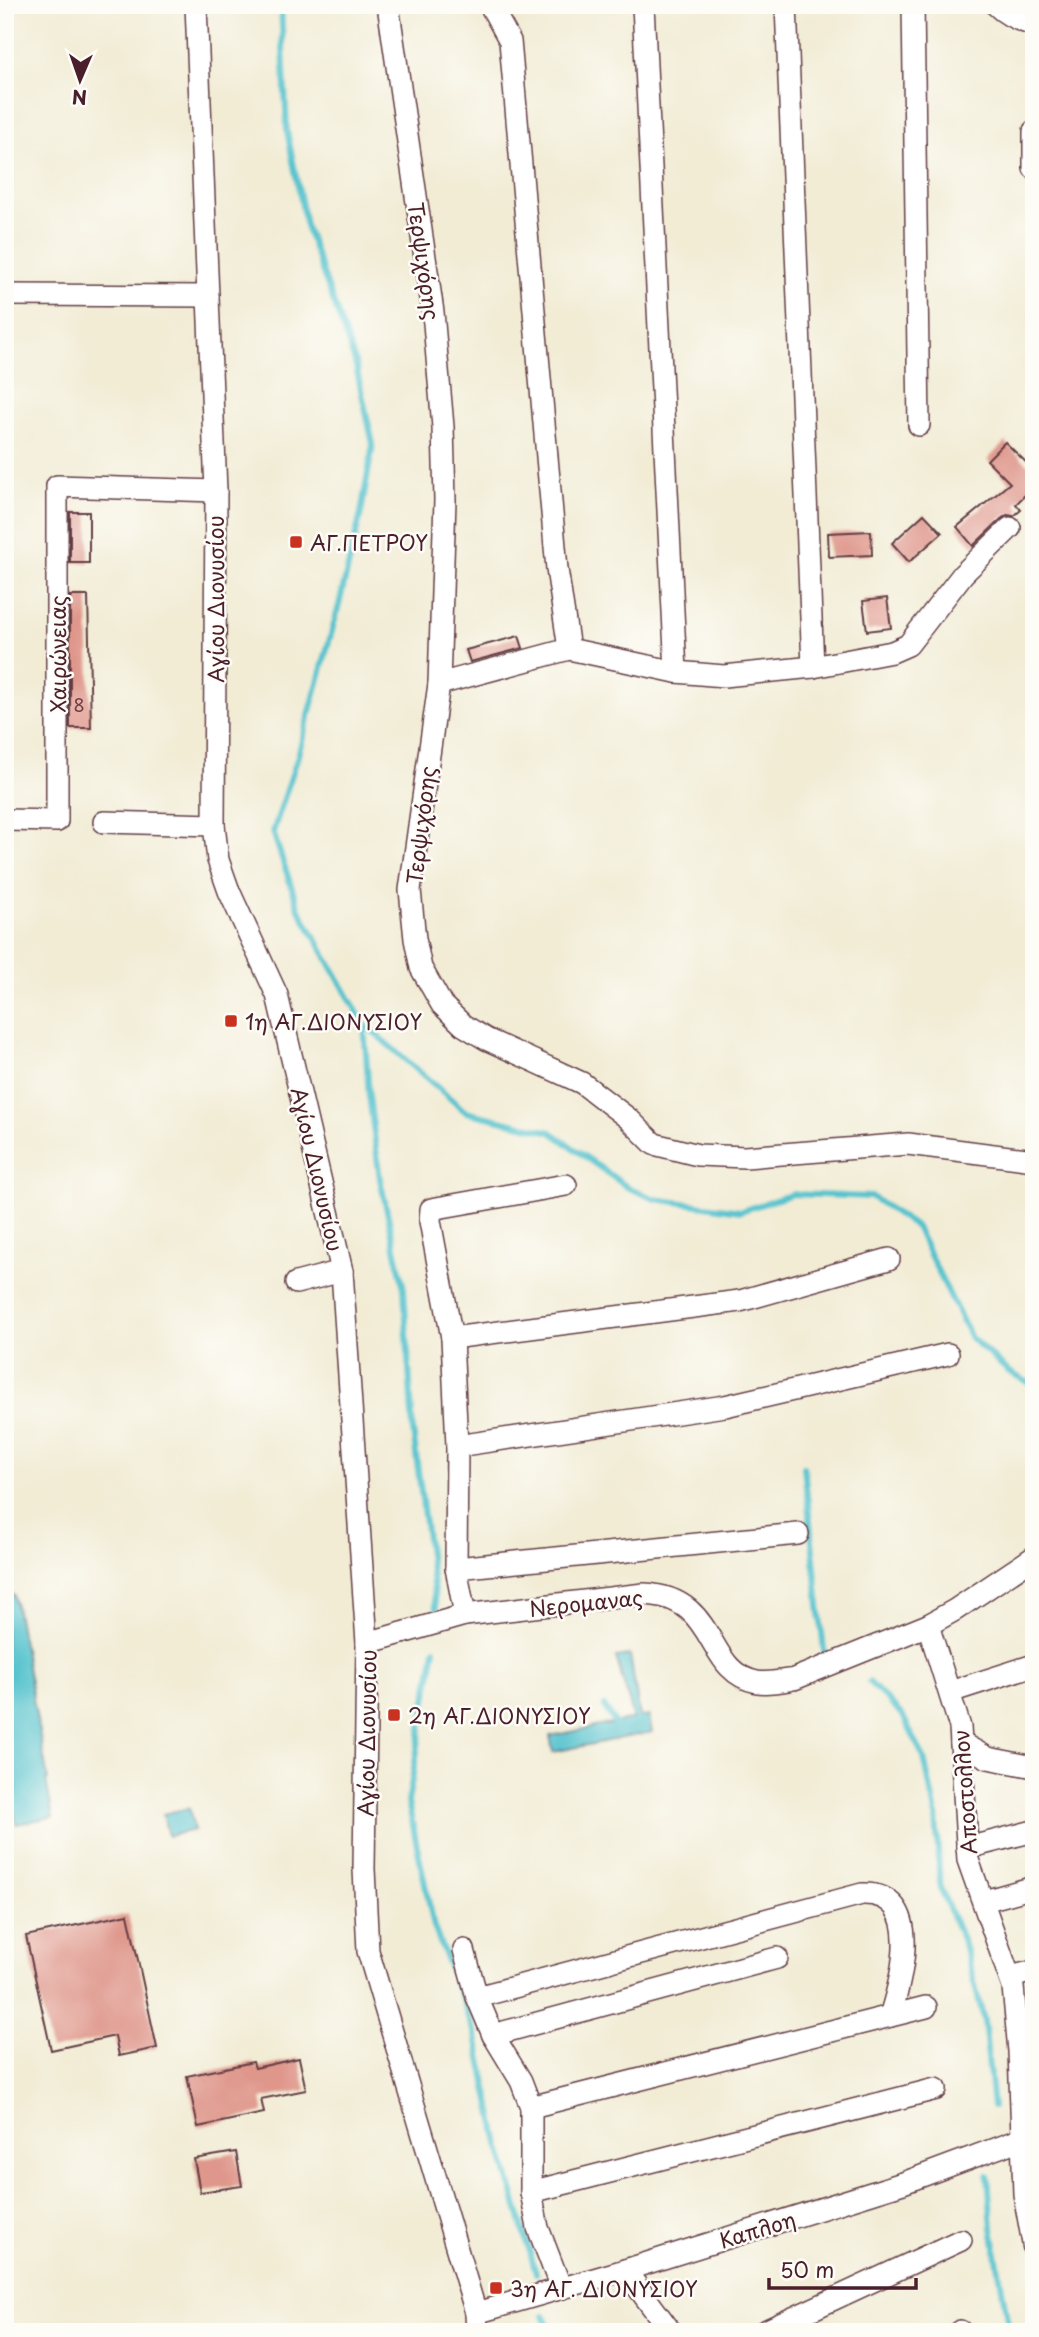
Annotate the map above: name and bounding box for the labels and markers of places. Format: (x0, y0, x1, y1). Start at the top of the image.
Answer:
place label: ΑΓ.ΠΕΤΡΟΥ (310, 526, 428, 558)
marker: ΑΓ.ΠΕΤΡΟΥ (288, 534, 304, 550)
place label: 1η ΑΓ.ΔΙΟΝΥΣΙΟΥ (245, 1005, 422, 1037)
marker: 1η ΑΓ.ΔΙΟΝΥΣΙΟΥ (223, 1013, 239, 1029)
place label: 2η ΑΓ.ΔΙΟΝΥΣΙΟΥ (408, 1699, 591, 1731)
marker: 2η ΑΓ.ΔΙΟΝΥΣΙΟΥ (386, 1707, 402, 1723)
place label: 3η ΑΓ. ΔΙΟΝΥΣΙΟΥ (510, 2272, 698, 2304)
marker: 3η ΑΓ. ΔΙΟΝΥΣΙΟΥ (488, 2280, 504, 2296)

